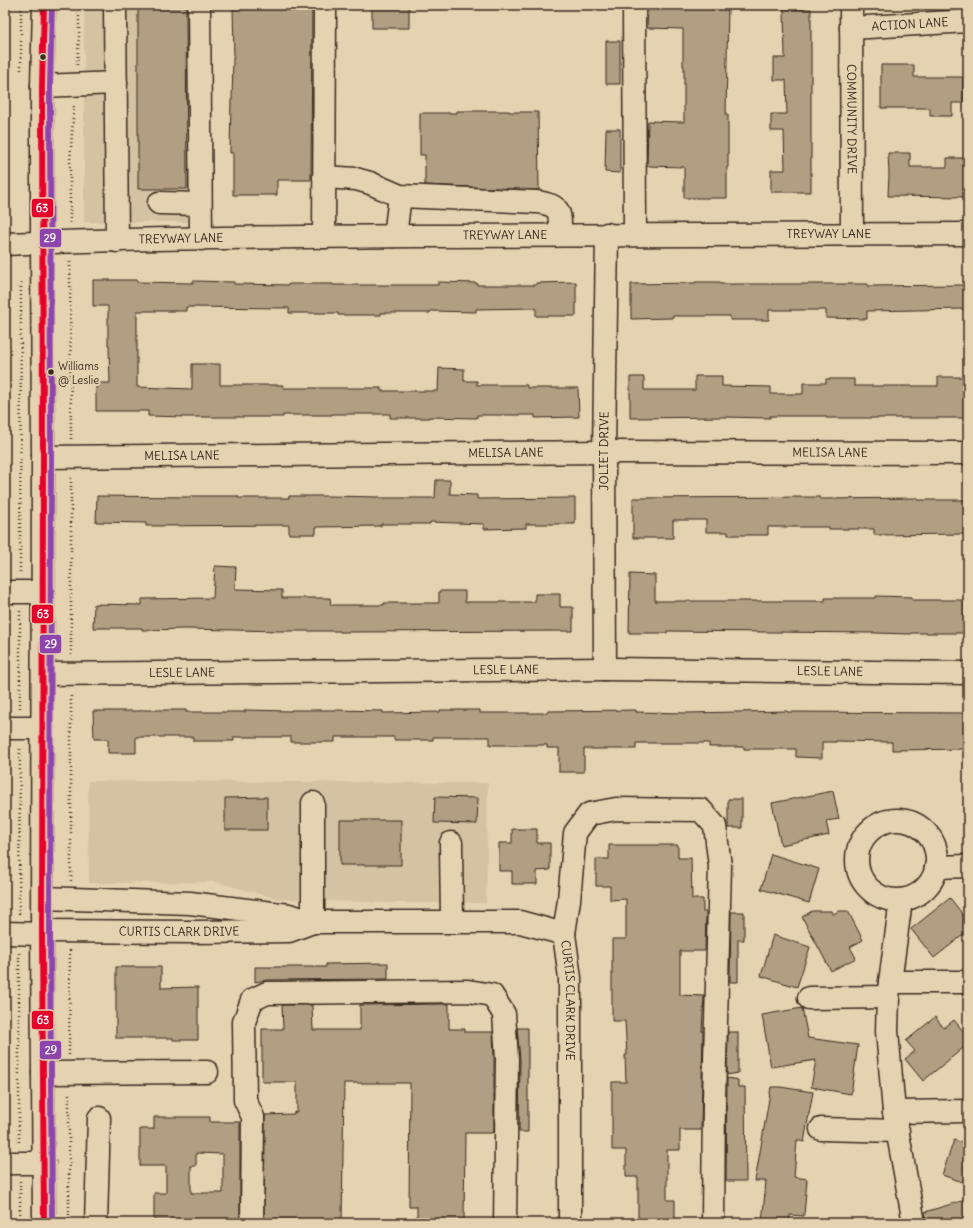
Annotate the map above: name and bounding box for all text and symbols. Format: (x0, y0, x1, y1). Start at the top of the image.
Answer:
street label: ACTION LANE (871, 14, 949, 34)
unlabelled marker (38, 52, 48, 62)
street label: COMMUNITY DRIVE (844, 64, 860, 174)
line badge: 63 (31, 198, 54, 218)
text: 63 (36, 201, 48, 215)
street label: TREYWAY LANE (787, 226, 871, 241)
street label: TREYWAY LANE (463, 227, 547, 243)
line badge: 29 (39, 228, 62, 248)
street label: TREYWAY LANE (138, 230, 223, 247)
text: 29 (44, 231, 56, 245)
place label: Williams @ Leslie (58, 359, 99, 387)
marker: Williams @ Leslie (46, 367, 56, 377)
street label: JOLIET DRIVE (596, 411, 612, 491)
street label: MELISA LANE (468, 445, 544, 460)
street label: MELISA LANE (792, 445, 868, 460)
street label: MELISA LANE (144, 447, 220, 463)
line badge: 63 (31, 604, 54, 624)
text: 63 (37, 607, 49, 621)
line badge: 29 (39, 634, 62, 654)
text: 29 (45, 637, 57, 651)
street label: LESLE LANE (473, 662, 539, 677)
street label: LESLE LANE (797, 663, 863, 679)
street label: LESLE LANE (149, 664, 215, 680)
street label: CURTIS CLARK DRIVE (119, 924, 239, 939)
street label: CURTIS CLARK DRIVE (558, 939, 578, 1060)
line badge: 63 (31, 1010, 54, 1030)
text: 63 (37, 1013, 49, 1027)
line badge: 29 (39, 1040, 62, 1060)
text: 29 (45, 1043, 57, 1057)

